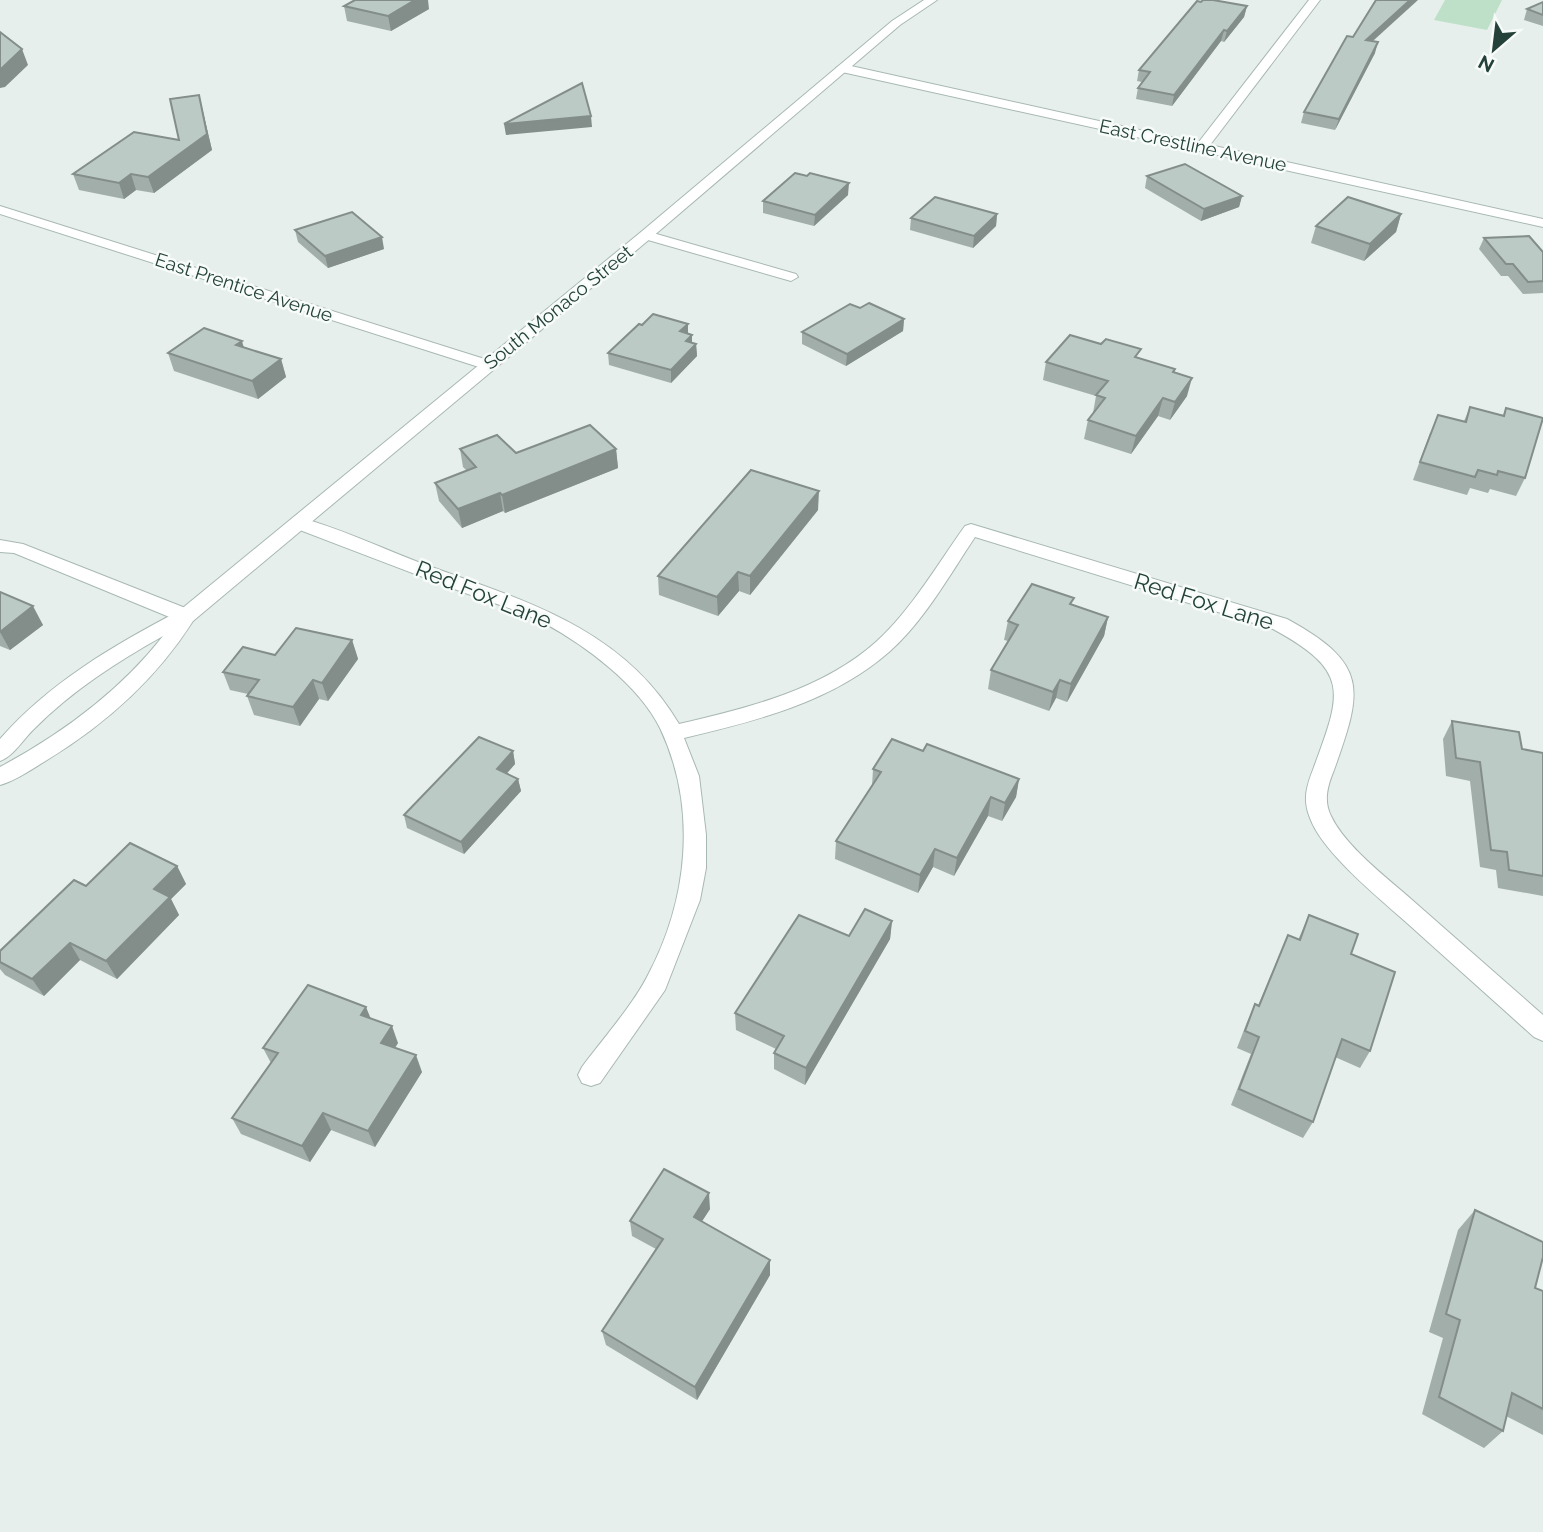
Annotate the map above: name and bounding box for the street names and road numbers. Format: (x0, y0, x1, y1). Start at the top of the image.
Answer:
street label: East Crestline Avenue (1097, 114, 1289, 176)
street label: South Monaco Street (479, 240, 637, 374)
street label: East Prentice Avenue (152, 248, 336, 326)
street label: Red Fox Lane (412, 554, 556, 634)
street label: Red Fox Lane (1131, 567, 1277, 635)

